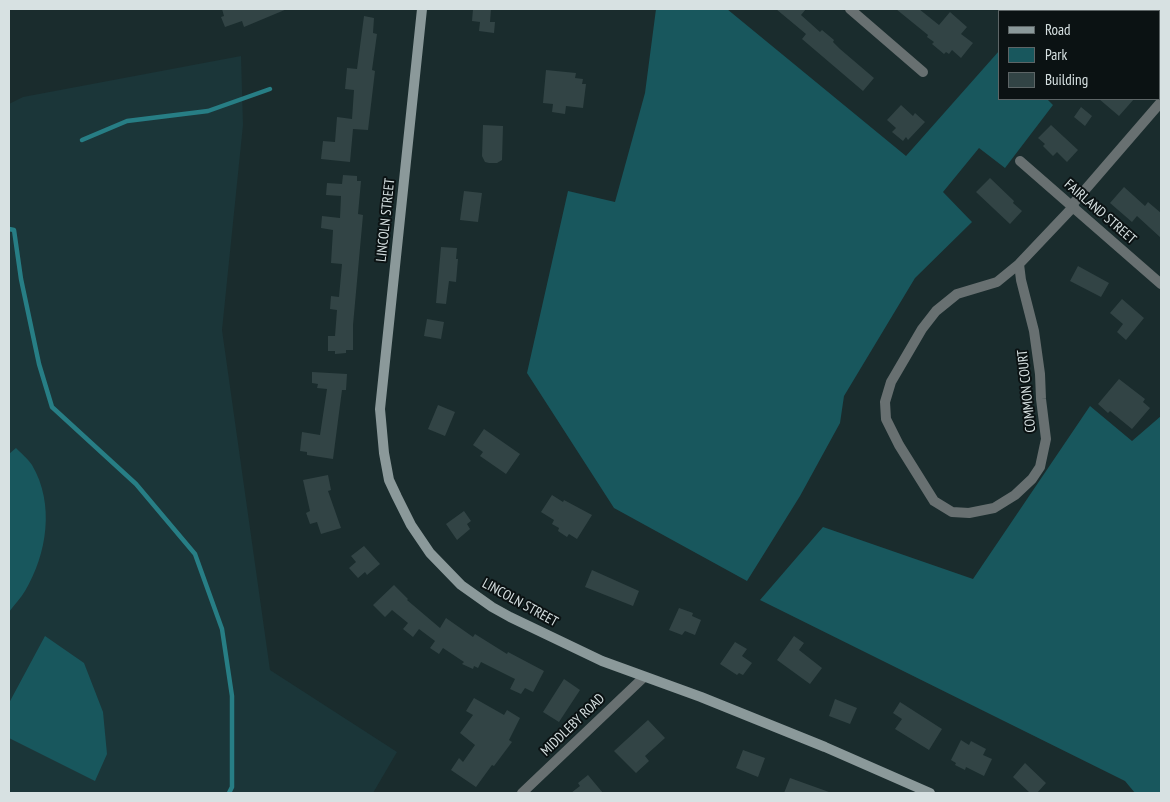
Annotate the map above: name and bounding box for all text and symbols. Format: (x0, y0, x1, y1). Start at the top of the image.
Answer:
legend (998, 10, 1160, 100)
text: Road (1045, 20, 1071, 39)
text: Park (1045, 45, 1067, 64)
text: Building (1045, 70, 1088, 89)
street label: FAIRLAND STREET (1061, 176, 1139, 248)
street label: LINCOLN STREET (373, 177, 399, 263)
street label: COMMON COURT (1014, 349, 1040, 433)
street label: LINCOLN STREET (479, 575, 561, 631)
street label: MIDDLEBY ROAD (538, 690, 608, 760)

